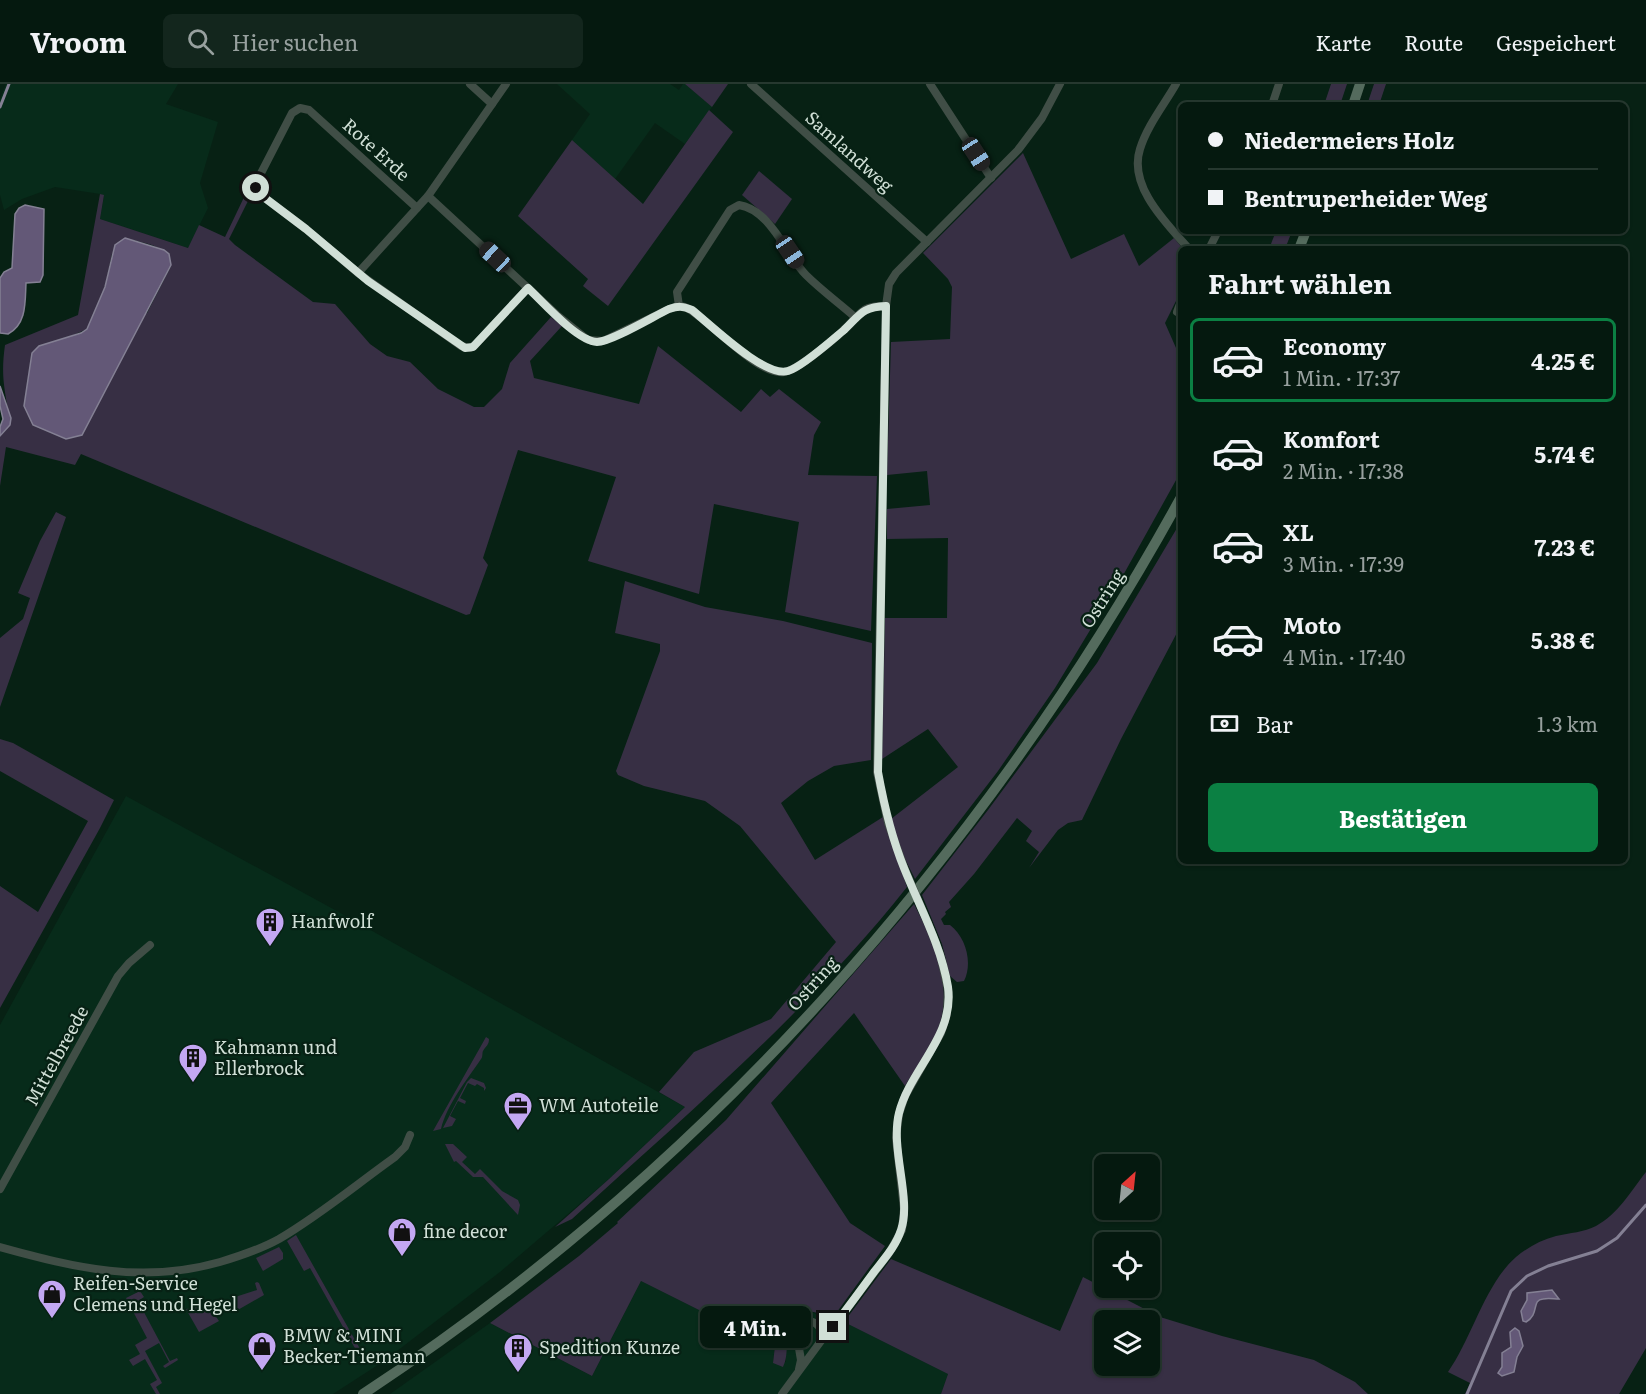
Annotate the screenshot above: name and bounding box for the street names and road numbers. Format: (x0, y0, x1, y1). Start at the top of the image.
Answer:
street label: Samlandweg (800, 104, 901, 198)
street label: Rote Erde (337, 111, 417, 187)
street label: Ostring (1073, 563, 1131, 633)
street label: Ostring (780, 949, 844, 1016)
street label: Mittelbreede (17, 1000, 94, 1110)

